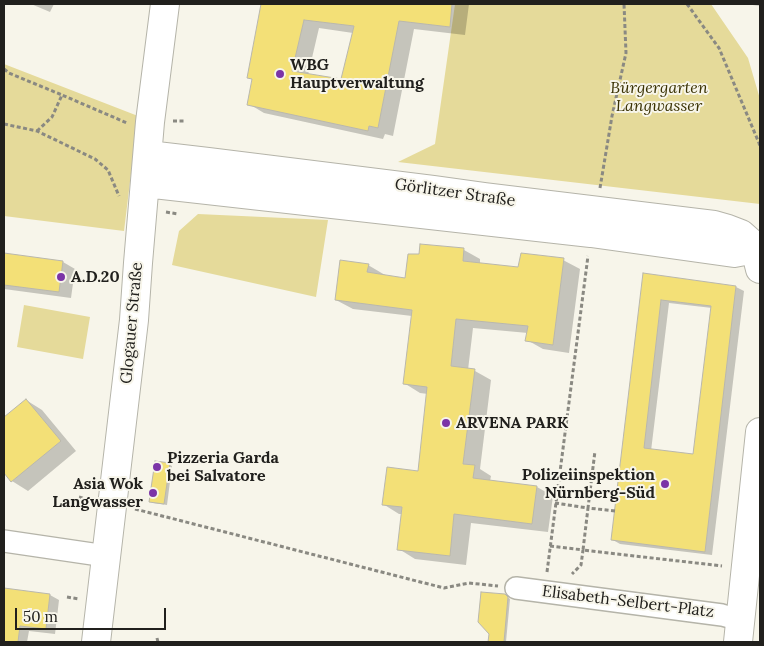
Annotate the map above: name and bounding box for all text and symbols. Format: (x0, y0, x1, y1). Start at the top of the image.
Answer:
place label: WBG Hauptverwaltung (290, 55, 424, 93)
marker: WBG Hauptverwaltung (274, 68, 286, 80)
park label: Bürgergarten Langwasser (610, 78, 708, 116)
street label: Görlitzer Straße (394, 175, 516, 211)
street label: Glogauer Straße (117, 261, 147, 385)
place label: A.D.20 (71, 267, 120, 287)
marker: A.D.20 (55, 271, 67, 283)
place label: ARVENA PARK (456, 413, 568, 433)
marker: ARVENA PARK (440, 417, 452, 429)
place label: Pizzeria Garda bei Salvatore (167, 448, 279, 486)
marker: Pizzeria Garda bei Salvatore (151, 461, 163, 473)
place label: Polizeiinspektion Nürnberg-Süd (522, 465, 655, 503)
place label: Asia Wok Langwasser (52, 474, 143, 512)
marker: Polizeiinspektion Nürnberg-Süd (659, 478, 671, 490)
marker: Asia Wok Langwasser (147, 487, 159, 499)
street label: Elisabeth-Selbert-Platz (541, 582, 715, 622)
scale bar (18, 598, 169, 630)
text: 50 m (23, 607, 58, 626)

